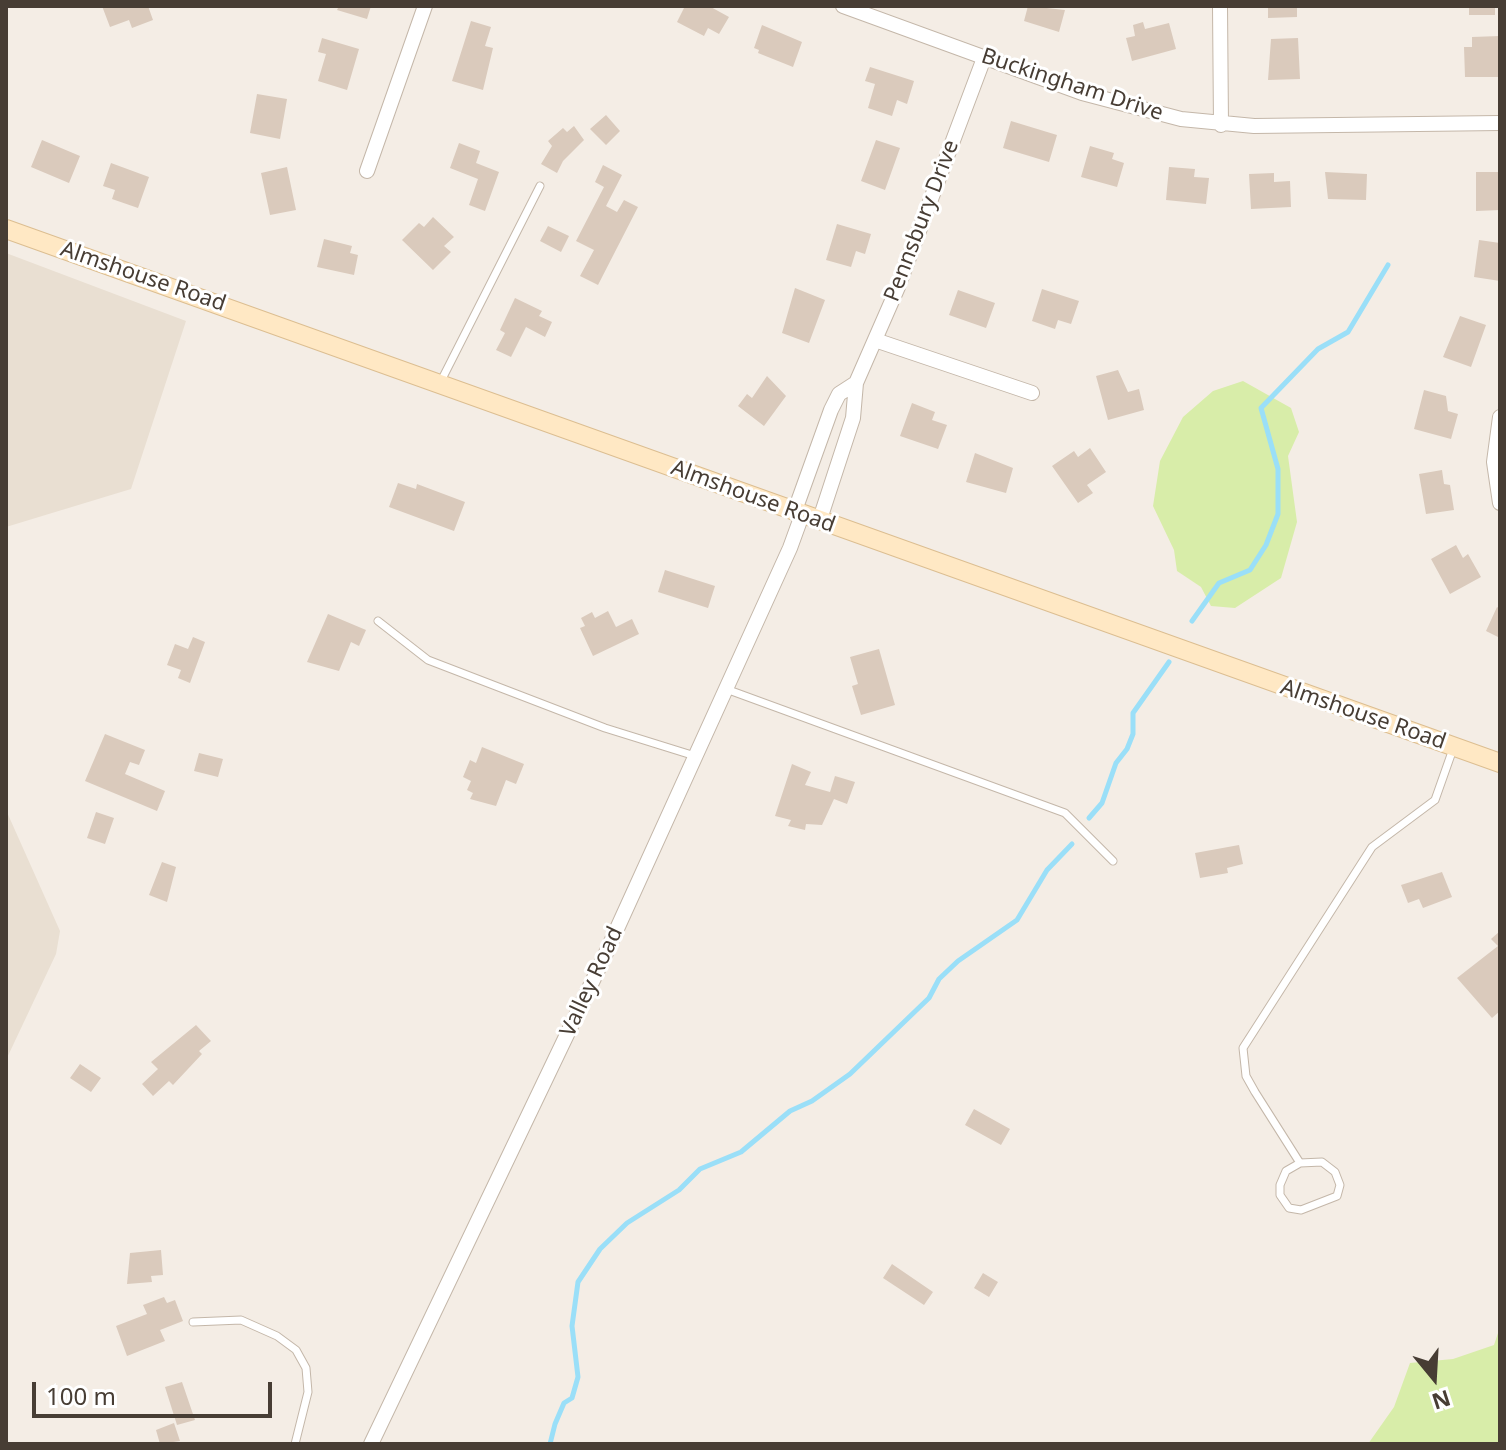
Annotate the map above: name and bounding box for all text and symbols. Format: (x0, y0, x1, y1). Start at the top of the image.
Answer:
street label: Buckingham Drive (978, 43, 1166, 127)
street label: Pennsbury Drive (879, 136, 965, 306)
street label: Almshouse Road (57, 236, 229, 318)
street label: Almshouse Road (667, 455, 839, 539)
street label: Almshouse Road (1277, 674, 1449, 756)
street label: Valley Road (555, 923, 629, 1041)
north arrow (1394, 1338, 1474, 1418)
scale bar (36, 1366, 276, 1416)
text: 100 m (46, 1379, 116, 1412)
text: N (1428, 1384, 1455, 1418)

